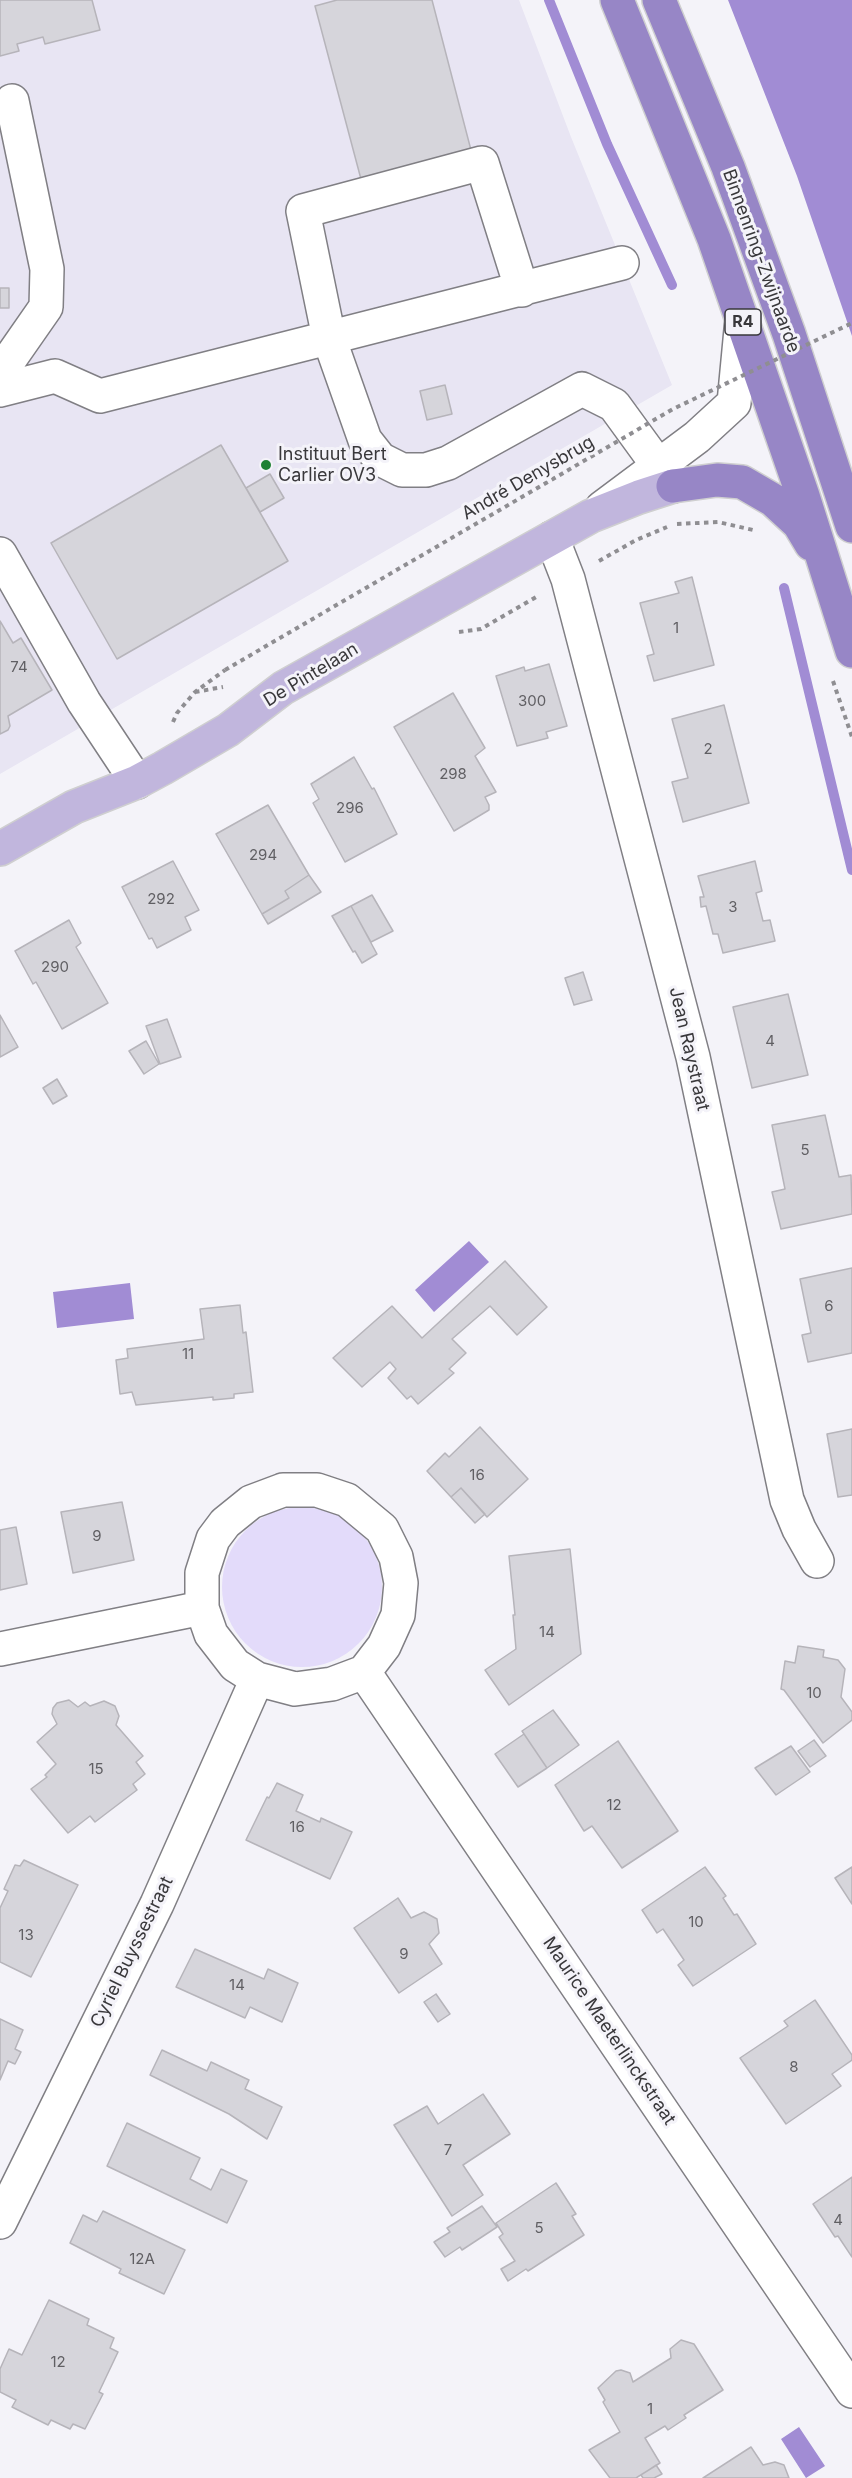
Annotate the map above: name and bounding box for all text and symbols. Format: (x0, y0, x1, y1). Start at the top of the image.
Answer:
street label: Binnenring-Zwijnaarde (718, 166, 804, 356)
road number: R4 (725, 309, 761, 335)
street label: André Denysbrug (458, 431, 598, 525)
place label: Instituut Bert Carlier OV3 (278, 444, 387, 486)
marker: Instituut Bert Carlier OV3 (259, 458, 273, 472)
house number: 1 (673, 619, 679, 637)
street label: De Pintelaan (260, 638, 362, 712)
house number: 74 (10, 658, 28, 676)
house number: 300 (518, 692, 546, 710)
house number: 2 (703, 740, 713, 758)
house number: 298 (439, 765, 467, 783)
house number: 296 (336, 799, 364, 817)
house number: 294 (249, 846, 277, 864)
house number: 292 (147, 890, 175, 908)
house number: 3 (728, 898, 738, 916)
house number: 290 (41, 958, 69, 976)
street label: Jean Raystraat (664, 985, 714, 1113)
house number: 4 (765, 1032, 775, 1050)
house number: 5 (800, 1141, 810, 1159)
house number: 6 (824, 1297, 834, 1315)
house number: 11 (182, 1345, 194, 1363)
house number: 16 (469, 1466, 485, 1484)
house number: 9 (92, 1527, 102, 1545)
house number: 14 (539, 1623, 555, 1641)
house number: 10 (806, 1684, 822, 1702)
house number: 15 (88, 1760, 104, 1778)
house number: 12 (606, 1796, 622, 1814)
house number: 16 (289, 1818, 305, 1836)
street label: Cyriel Buyssestraat (86, 1873, 178, 2031)
house number: 10 (688, 1913, 704, 1931)
house number: 13 (18, 1926, 34, 1944)
street label: Maurice Maeterlinckstraat (538, 1933, 680, 2129)
house number: 9 (399, 1945, 409, 1963)
house number: 14 (229, 1976, 245, 1994)
house number: 8 (789, 2058, 799, 2076)
house number: 7 (444, 2141, 452, 2159)
house number: 4 (833, 2211, 843, 2229)
house number: 5 (534, 2219, 544, 2237)
house number: 12A (129, 2250, 155, 2268)
house number: 12 (50, 2353, 66, 2371)
house number: 1 (647, 2400, 653, 2418)

